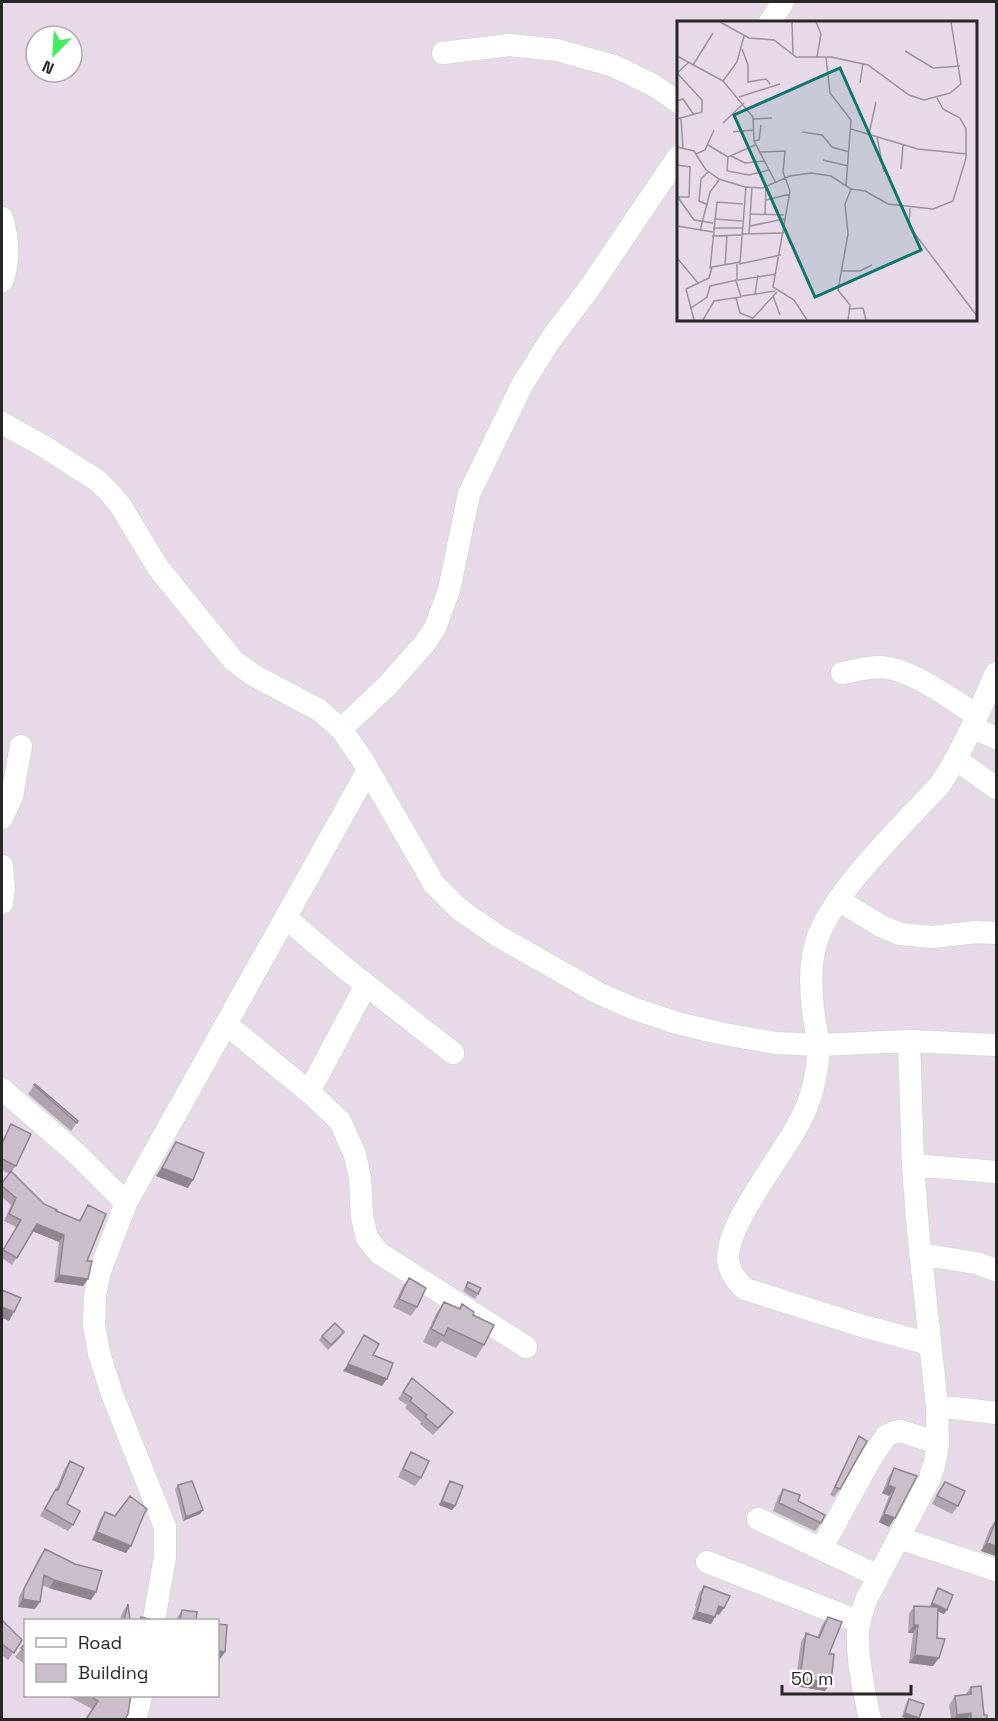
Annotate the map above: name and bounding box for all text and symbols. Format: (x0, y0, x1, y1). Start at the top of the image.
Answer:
inset map (677, 21, 977, 321)
north arrow (24, 24, 84, 84)
text: N (39, 55, 57, 79)
legend (24, 1619, 219, 1697)
text: Road (78, 1631, 122, 1654)
scale bar (782, 1658, 911, 1696)
text: Building (78, 1661, 148, 1684)
text: 50 m (791, 1667, 833, 1690)

